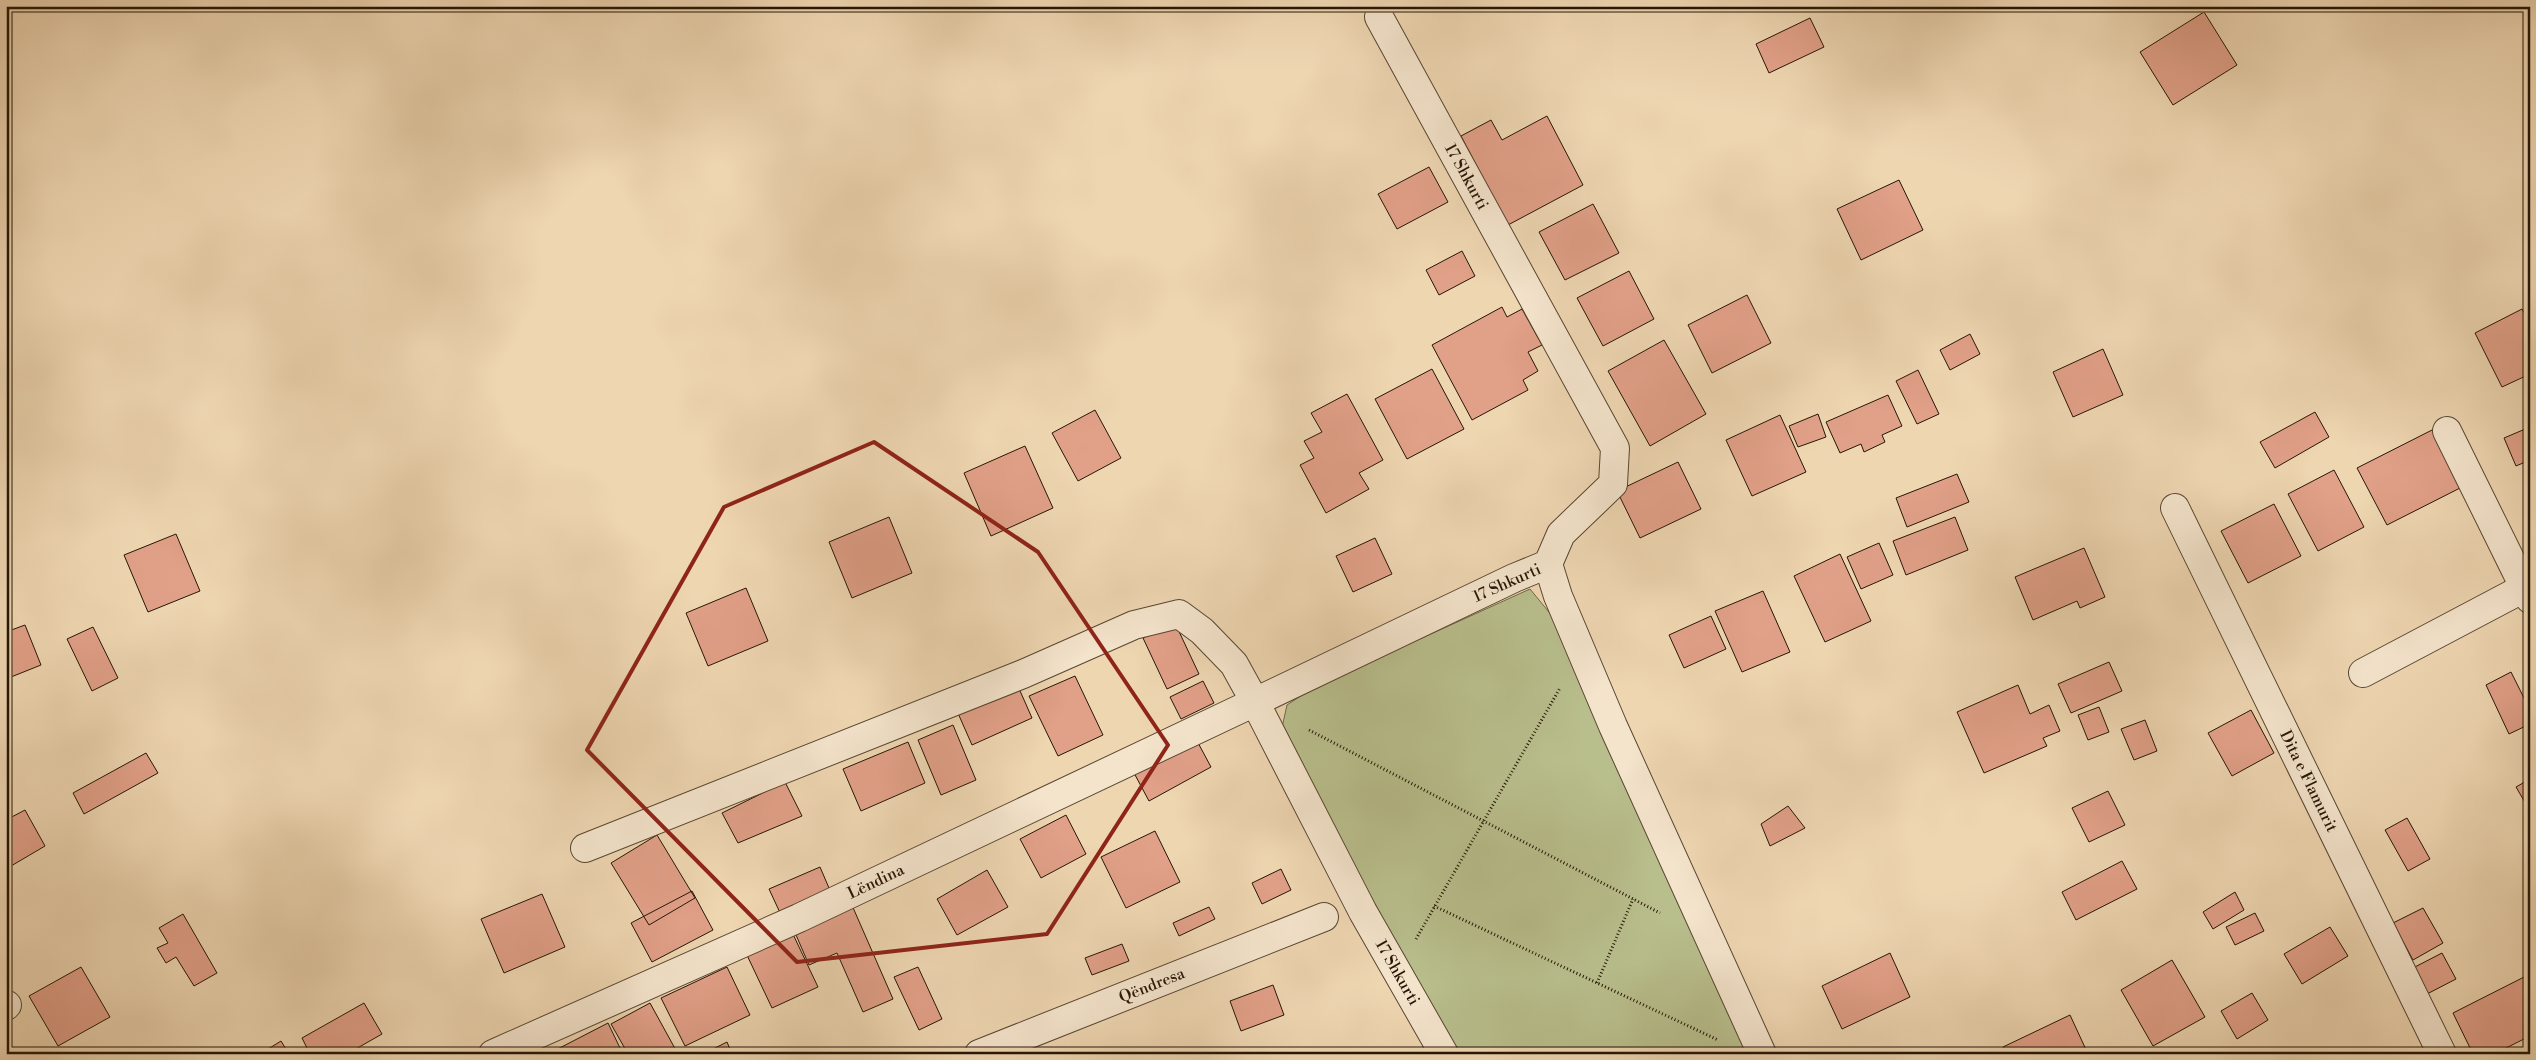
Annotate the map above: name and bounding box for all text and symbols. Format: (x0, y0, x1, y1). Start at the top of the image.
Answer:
street label: 17 Shkurti (1440, 140, 1493, 213)
street label: 17 Shkurti (1470, 559, 1544, 607)
street label: Dita e Flamurit (2275, 727, 2342, 836)
street label: Lëndina (844, 859, 908, 903)
street label: 17 Shkurti (1371, 936, 1424, 1009)
street label: Qëndresa (1116, 963, 1189, 1007)

